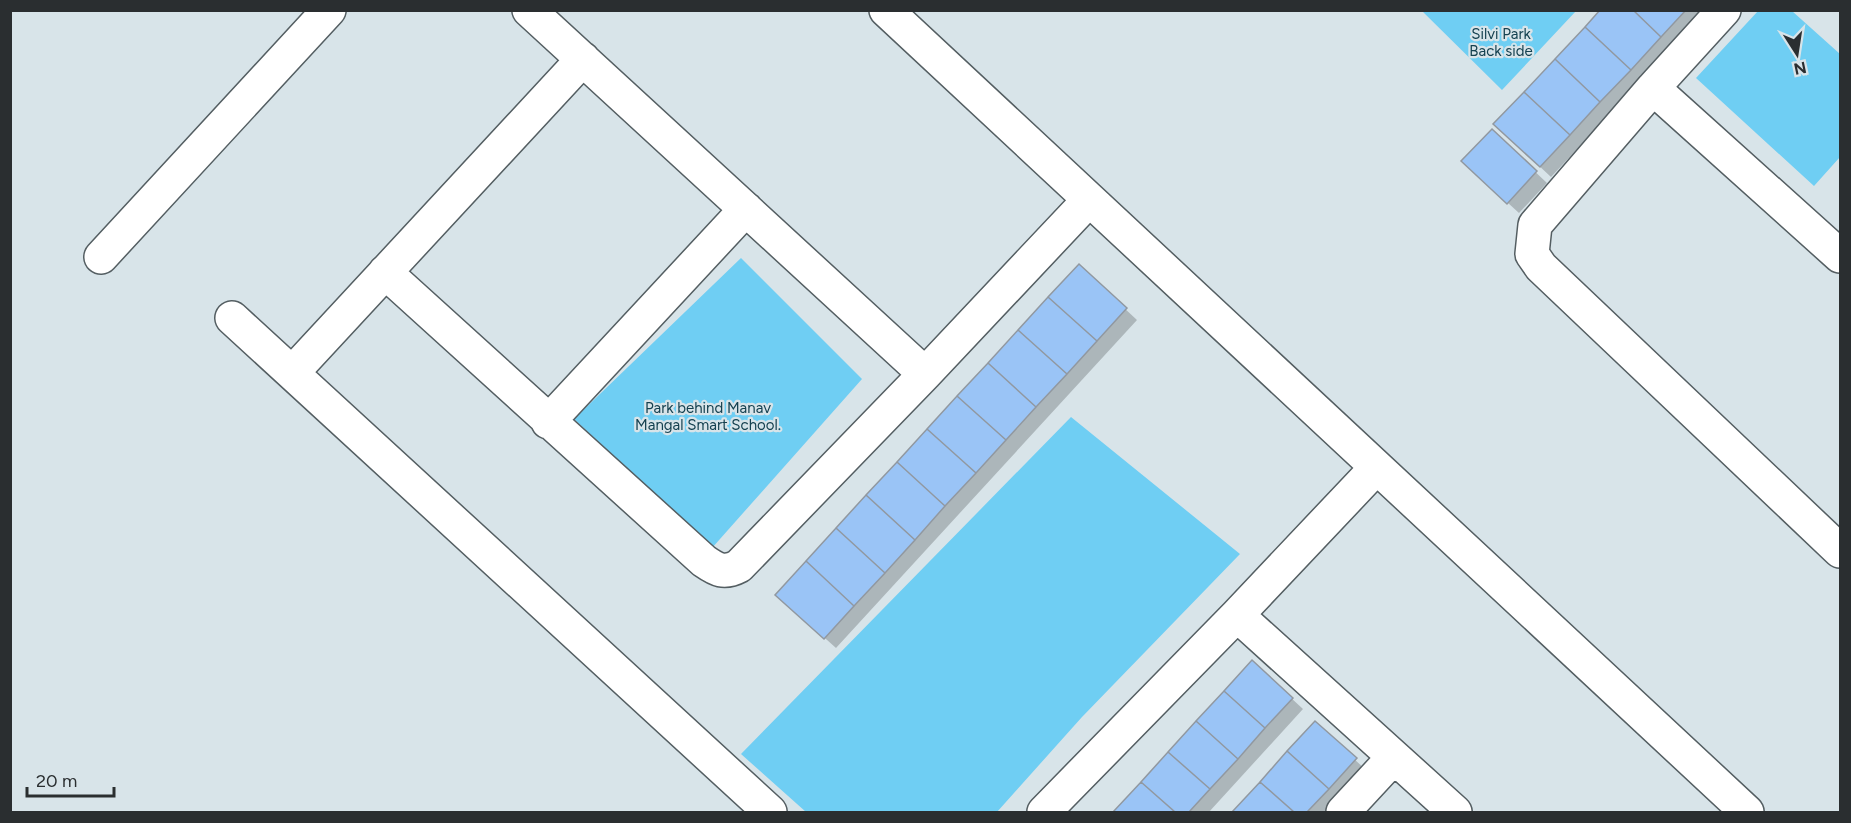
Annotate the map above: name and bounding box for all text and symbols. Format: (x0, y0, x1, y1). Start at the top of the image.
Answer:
north arrow (1767, 24, 1827, 84)
park label: Silvi Park Back side (1469, 25, 1533, 60)
text: N (1792, 58, 1808, 79)
park label: Park behind Manav Mangal Smart School. (635, 399, 781, 434)
scale bar (27, 760, 114, 798)
text: 20 m (36, 770, 77, 792)

